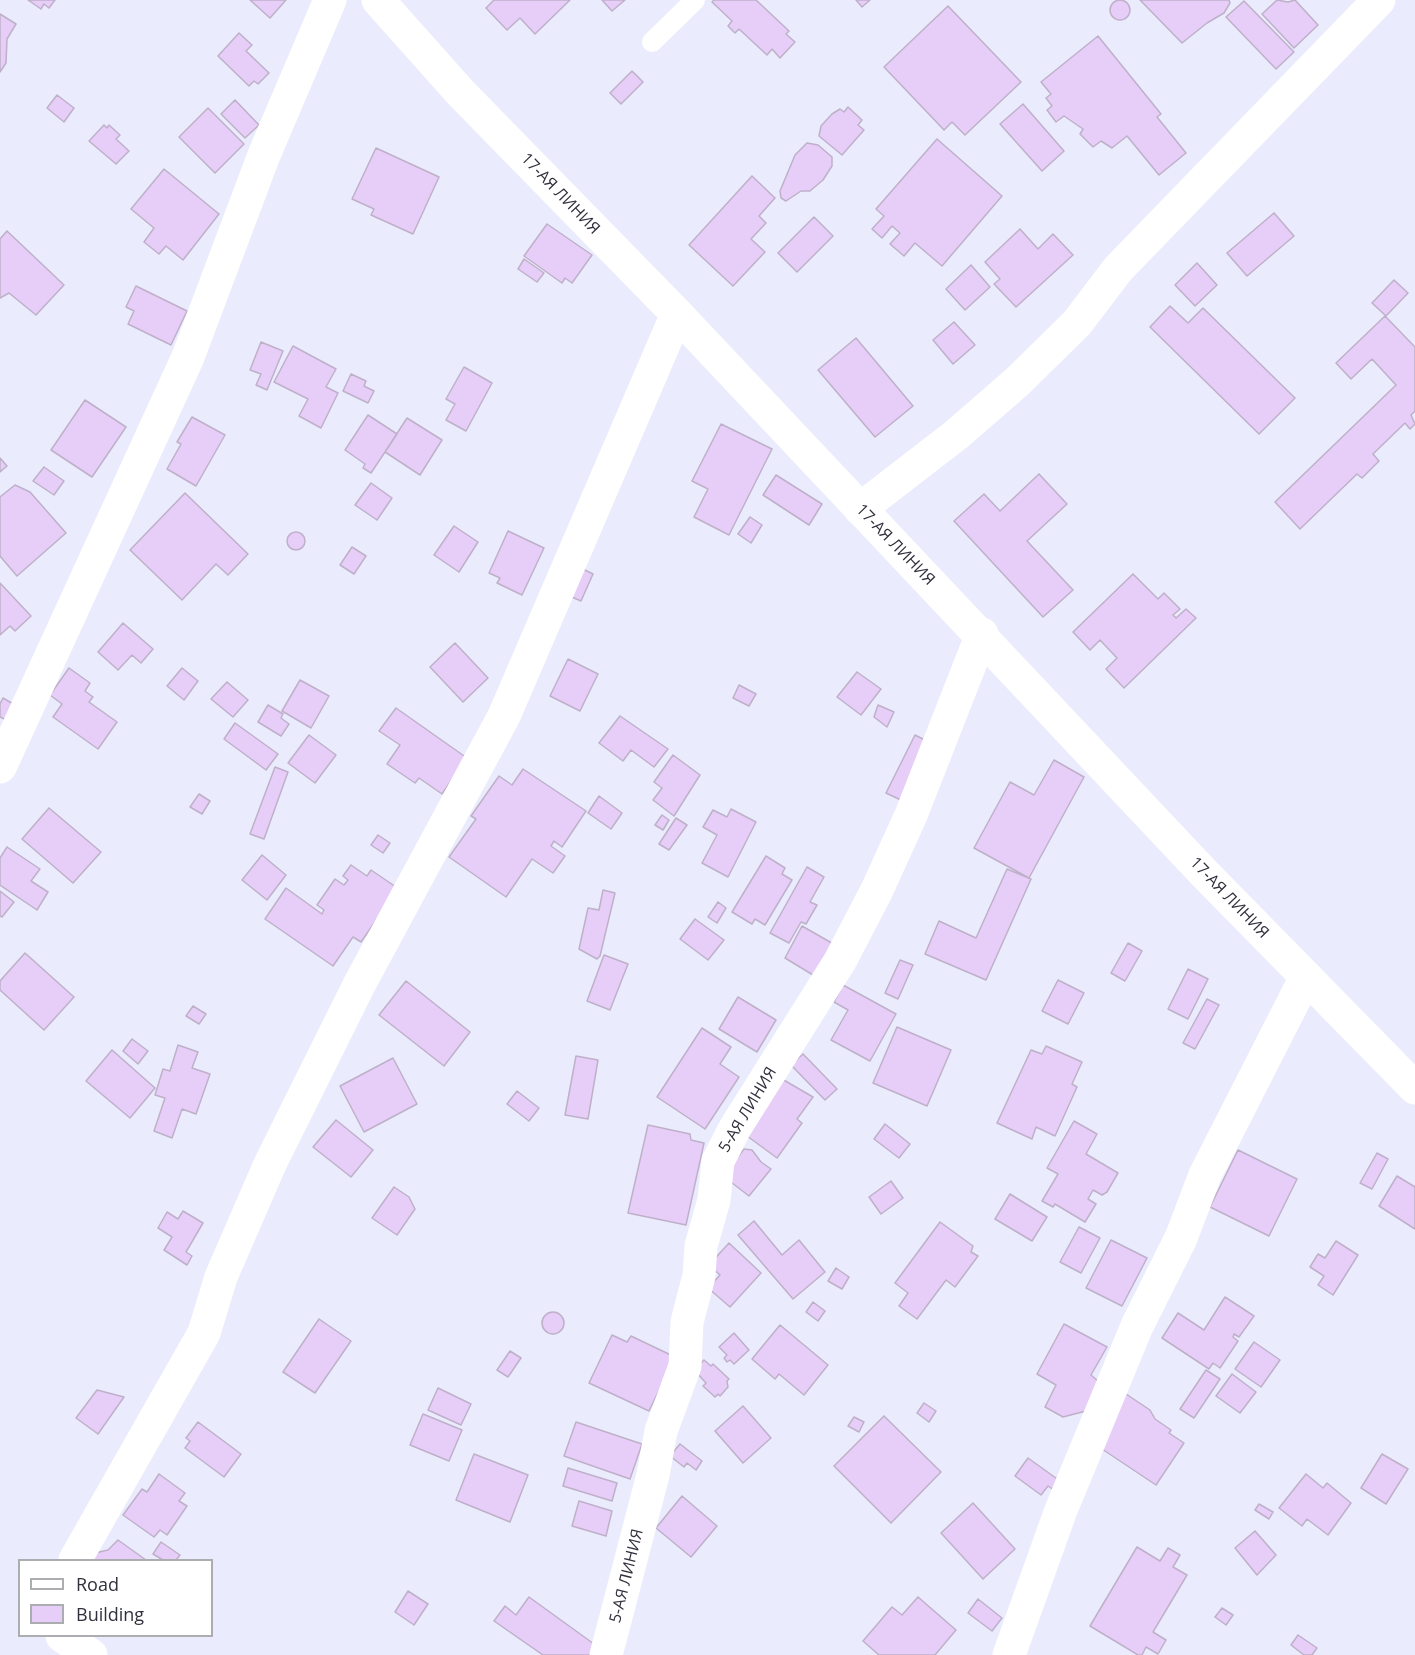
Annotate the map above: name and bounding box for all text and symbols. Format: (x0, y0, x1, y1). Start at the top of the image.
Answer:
street label: 17-АЯ ЛИНИЯ (517, 149, 603, 239)
street label: 17-АЯ ЛИНИЯ (852, 500, 938, 590)
street label: 17-АЯ ЛИНИЯ (1186, 853, 1272, 943)
street label: 5-АЯ ЛИНИЯ (715, 1064, 781, 1156)
street label: 5-АЯ ЛИНИЯ (606, 1527, 648, 1625)
legend (18, 1559, 213, 1637)
text: Road (76, 1572, 119, 1596)
text: Building (76, 1602, 144, 1626)

